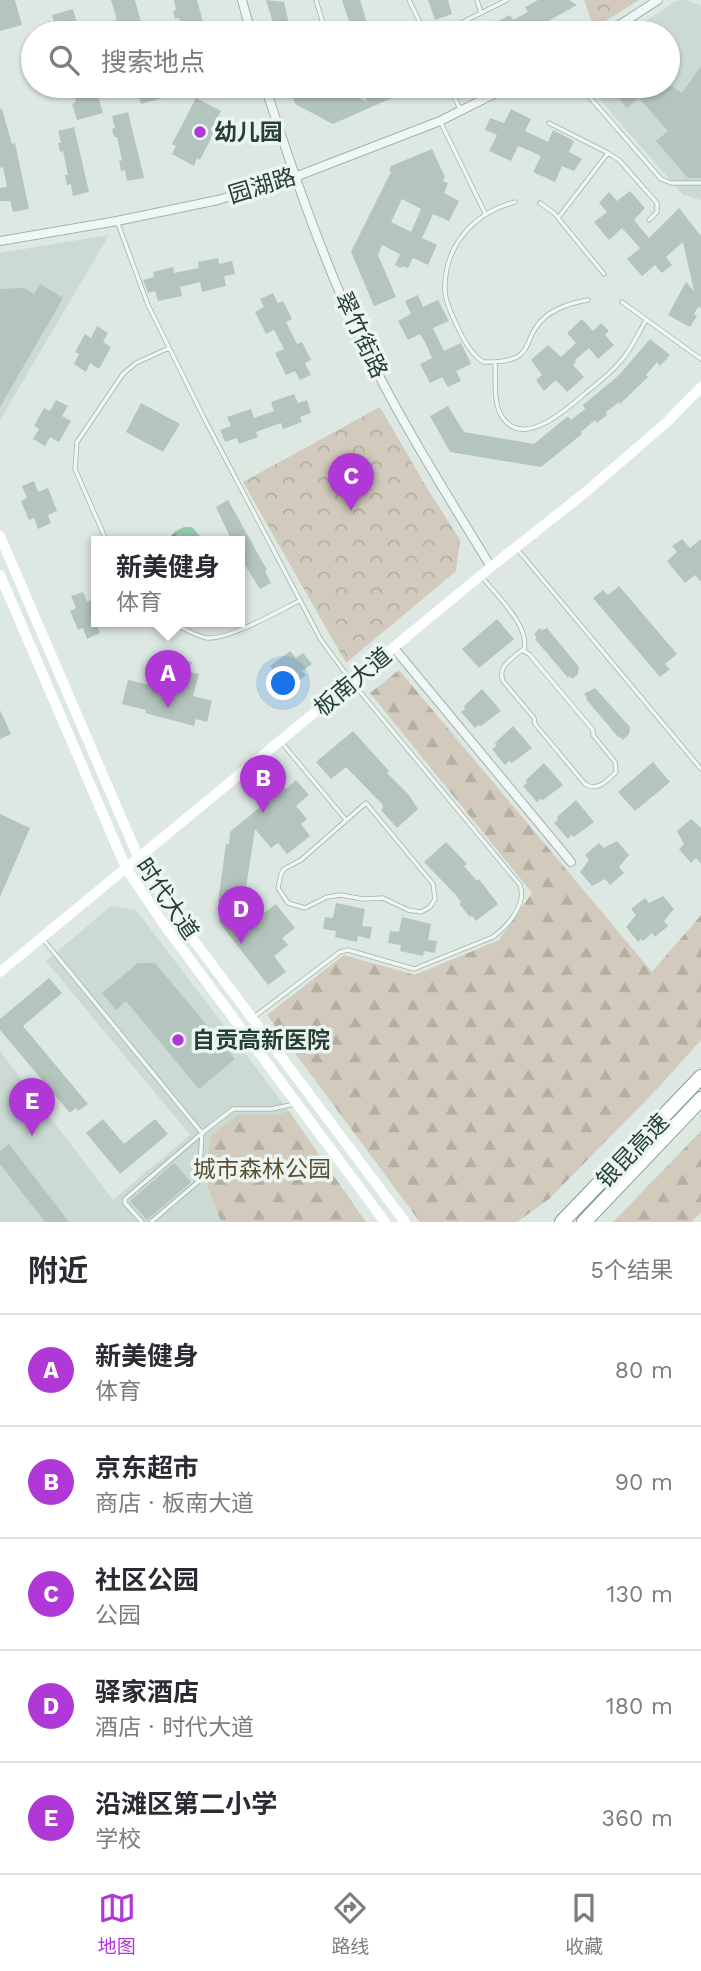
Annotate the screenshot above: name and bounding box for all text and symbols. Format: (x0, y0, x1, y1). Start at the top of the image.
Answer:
search box (21, 21, 680, 98)
icon: search (45, 41, 83, 79)
text: 搜索地点 (101, 47, 205, 77)
place label: 幼儿园 (214, 119, 283, 146)
marker: 幼儿园 (192, 124, 208, 140)
street label: 园湖路 (225, 163, 299, 209)
street label: 翠竹街路 (329, 288, 393, 382)
pin: C (328, 453, 374, 511)
popup (91, 536, 245, 627)
text: 新美健身 (116, 552, 220, 582)
text: 体育 (116, 589, 162, 616)
street label: 板南大道 (309, 642, 397, 722)
pin: A (145, 650, 191, 708)
your location (266, 666, 300, 700)
pin: B (240, 755, 286, 813)
street label: 时代大道 (130, 853, 204, 945)
pin: D (218, 886, 264, 944)
place label: 自贡高新医院 (192, 1027, 330, 1054)
marker: 自贡高新医院 (170, 1032, 186, 1048)
pin: E (9, 1078, 55, 1136)
street label: 银昆高速 (591, 1109, 675, 1193)
park label: 城市森林公园 (193, 1156, 331, 1183)
text: 附近 (28, 1253, 88, 1288)
text: 5个结果 (591, 1257, 673, 1284)
text: 新美健身 (95, 1341, 199, 1371)
text: A (43, 1357, 59, 1384)
text: 80 m (615, 1357, 673, 1384)
text: 体育 (95, 1378, 141, 1405)
text: 京东超市 (95, 1453, 199, 1483)
text: B (43, 1469, 59, 1496)
text: 90 m (615, 1469, 673, 1496)
text: 商店 · 板南大道 (95, 1490, 254, 1517)
text: 社区公园 (95, 1565, 199, 1595)
text: C (43, 1581, 59, 1608)
text: 130 m (607, 1581, 673, 1608)
text: 公园 (95, 1602, 141, 1629)
text: 驿家酒店 (95, 1677, 199, 1707)
text: D (43, 1693, 59, 1720)
text: 180 m (606, 1693, 673, 1720)
text: 酒店 · 时代大道 (95, 1714, 254, 1741)
text: 沿滩区第二小学 (95, 1789, 277, 1819)
text: E (44, 1805, 58, 1832)
text: 360 m (602, 1805, 673, 1832)
text: 学校 (95, 1826, 141, 1853)
tab: 地图 (98, 1889, 136, 1958)
tab: 路线 (331, 1889, 369, 1958)
tab: 收藏 (565, 1889, 603, 1958)

